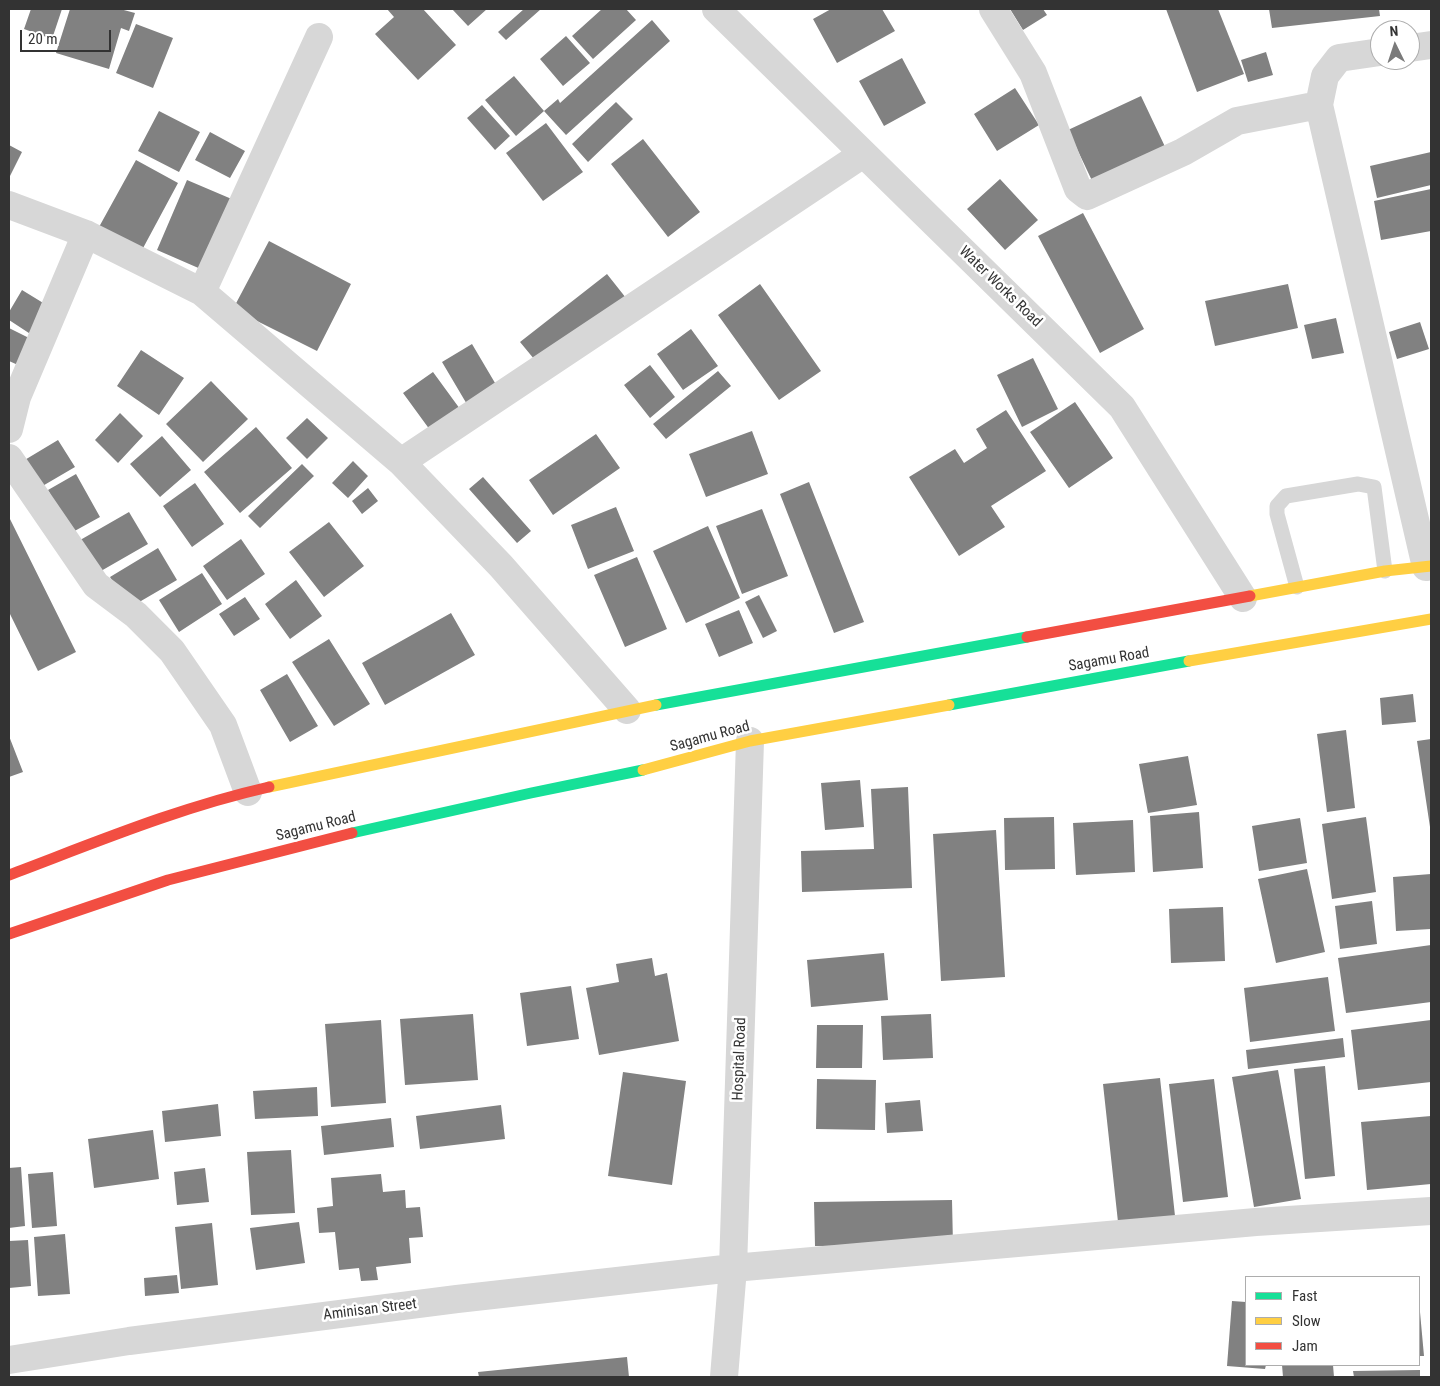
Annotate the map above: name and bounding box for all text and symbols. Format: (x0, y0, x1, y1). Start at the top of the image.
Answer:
scale bar (22, 20, 114, 52)
north arrow (1370, 20, 1420, 70)
text: N (1389, 23, 1399, 39)
text: 20 m (28, 30, 58, 48)
street label: Water Works Road (955, 243, 1045, 331)
street label: Sagamu Road (1067, 644, 1151, 676)
street label: Sagamu Road (668, 718, 752, 756)
street label: Sagamu Road (274, 808, 358, 846)
street label: Hospital Road (730, 1017, 750, 1101)
legend (1245, 1276, 1420, 1366)
text: Fast (1292, 1287, 1317, 1305)
street label: Aminisan Street (322, 1295, 418, 1325)
text: Slow (1292, 1312, 1321, 1330)
text: Jam (1292, 1337, 1318, 1355)

